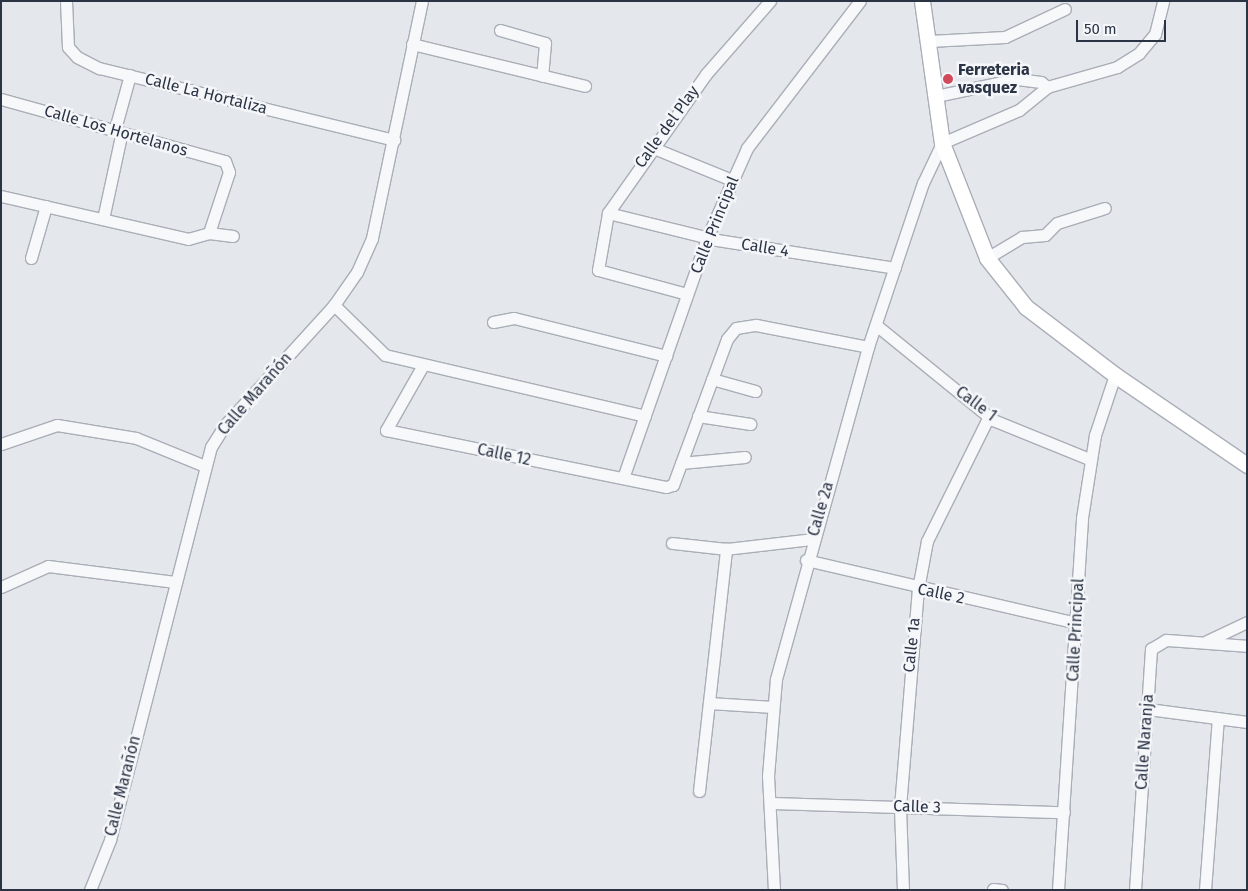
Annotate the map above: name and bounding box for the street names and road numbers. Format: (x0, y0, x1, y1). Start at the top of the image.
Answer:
street label: Calle La Hortaliza (143, 69, 269, 119)
street label: Calle del Play (631, 82, 703, 172)
street label: Calle Los Hortelanos (42, 101, 190, 161)
street label: Calle Principal (687, 173, 743, 277)
street label: Calle 4 (740, 235, 790, 261)
street label: Calle Marañón (214, 349, 296, 439)
street label: Calle 1 (952, 382, 1000, 426)
street label: Calle 12 (475, 440, 533, 470)
street label: Calle 2a (804, 479, 838, 539)
street label: Calle Principal (1064, 578, 1088, 682)
street label: Calle 2 (916, 580, 966, 608)
street label: Calle 1a (900, 617, 924, 673)
street label: Calle Naranja (1132, 693, 1158, 791)
street label: Calle Marañón (101, 734, 145, 838)
street label: Calle 3 (893, 797, 941, 817)

